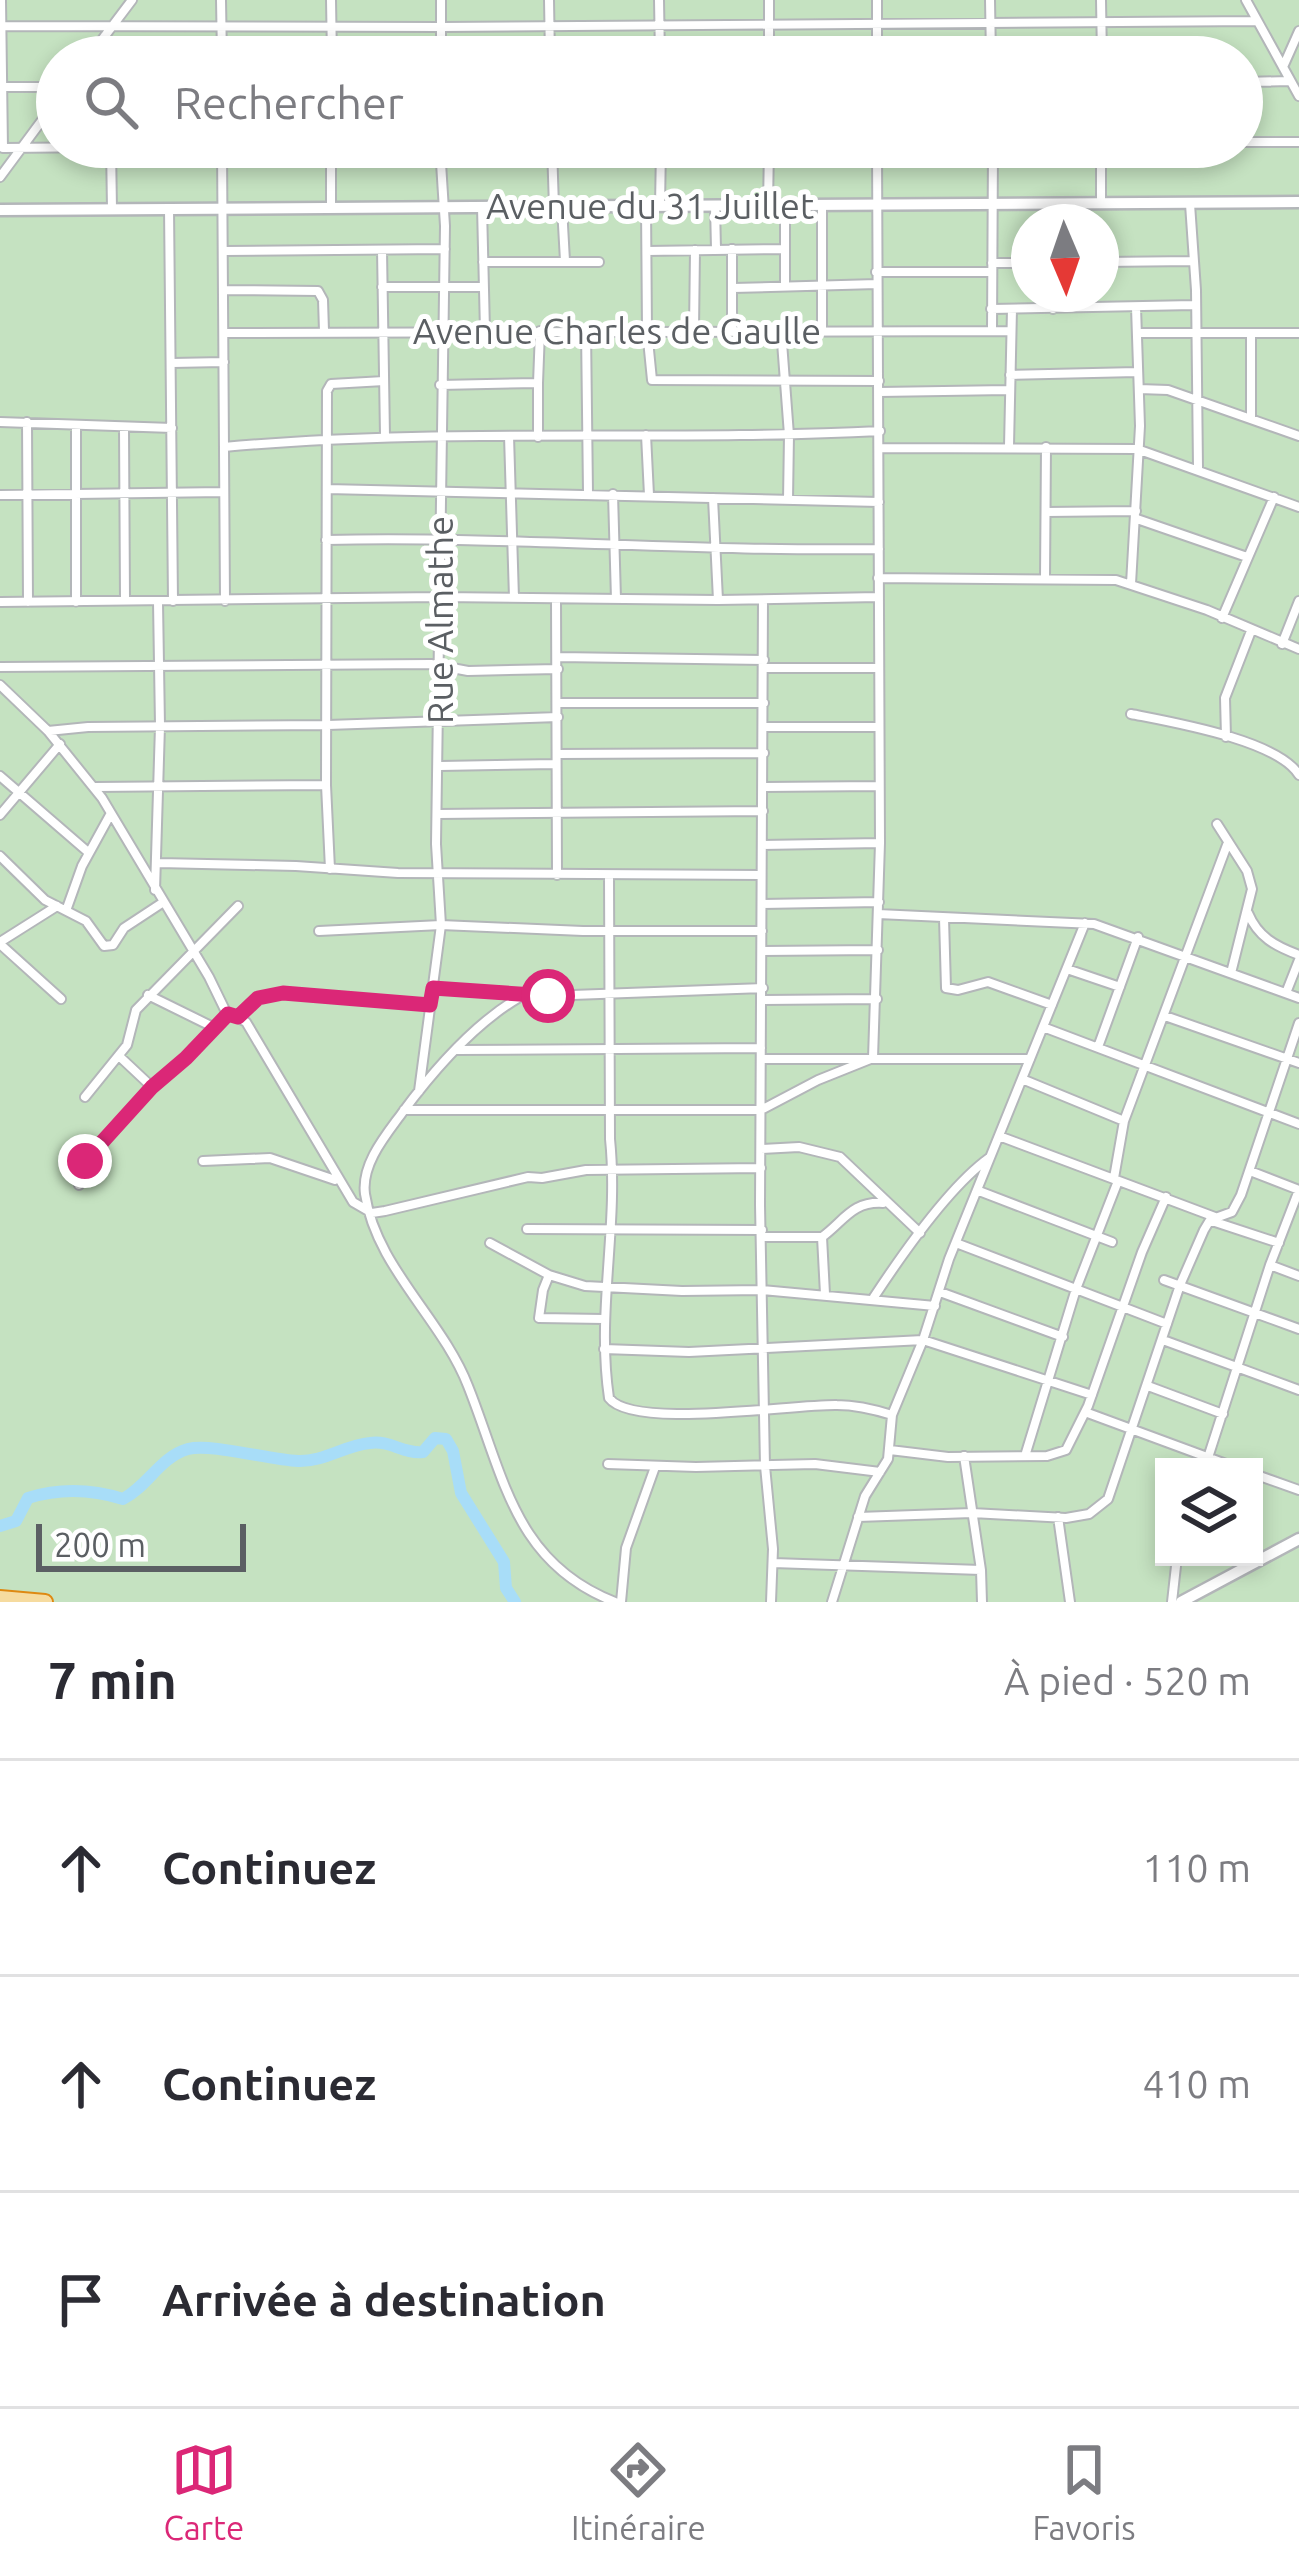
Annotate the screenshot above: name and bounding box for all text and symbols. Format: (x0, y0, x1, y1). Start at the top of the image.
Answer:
search box (36, 36, 1263, 168)
icon: search (78, 69, 144, 135)
text: Rechercher (174, 77, 404, 128)
street label: Avenue du 31 Juillet (486, 185, 814, 226)
north arrow (1011, 204, 1119, 312)
street label: Avenue Charles de Gaulle (413, 310, 821, 351)
street label: Rue Almathe (419, 516, 460, 724)
route start (521, 969, 575, 1023)
route end (58, 1134, 112, 1188)
map controls (1155, 1458, 1263, 1566)
button: layers (1155, 1458, 1263, 1566)
scale bar (36, 1518, 246, 1571)
text: 200 m (54, 1526, 146, 1563)
text: 7 min (48, 1651, 177, 1709)
text: À pied · 520 m (1004, 1659, 1251, 1702)
icon: ahead (48, 1835, 114, 1901)
text: Continuez (162, 1842, 376, 1893)
text: 110 m (1142, 1846, 1251, 1889)
icon: ahead (48, 2051, 114, 2117)
text: Continuez (162, 2058, 376, 2109)
text: 410 m (1142, 2062, 1251, 2105)
icon: arrive (48, 2267, 114, 2333)
text: Arrivée à destination (162, 2274, 606, 2325)
tab: Carte (163, 2437, 244, 2546)
tab: Itinéraire (571, 2437, 706, 2546)
tab: Favoris (1032, 2437, 1136, 2546)

